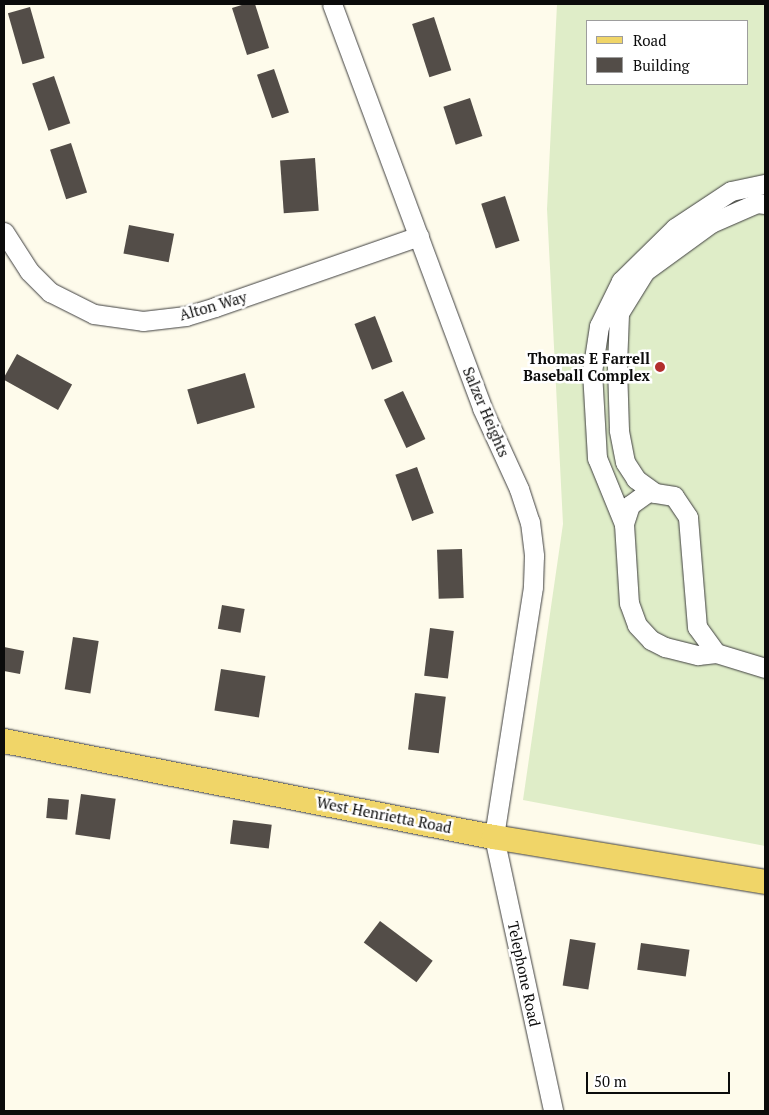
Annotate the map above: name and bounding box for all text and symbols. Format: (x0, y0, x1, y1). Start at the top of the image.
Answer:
legend (586, 20, 749, 85)
text: Road (633, 30, 666, 50)
text: Building (633, 55, 690, 75)
street label: Alton Way (177, 288, 249, 324)
place label: Thomas E Farrell Baseball Complex (523, 349, 650, 384)
marker: Thomas E Farrell Baseball Complex (654, 361, 666, 373)
street label: Salzer Heights (459, 364, 513, 460)
street label: West Henrietta Road (315, 793, 453, 837)
street label: Telephone Road (504, 920, 544, 1028)
scale bar (589, 1062, 733, 1094)
text: 50 m (594, 1071, 627, 1091)

